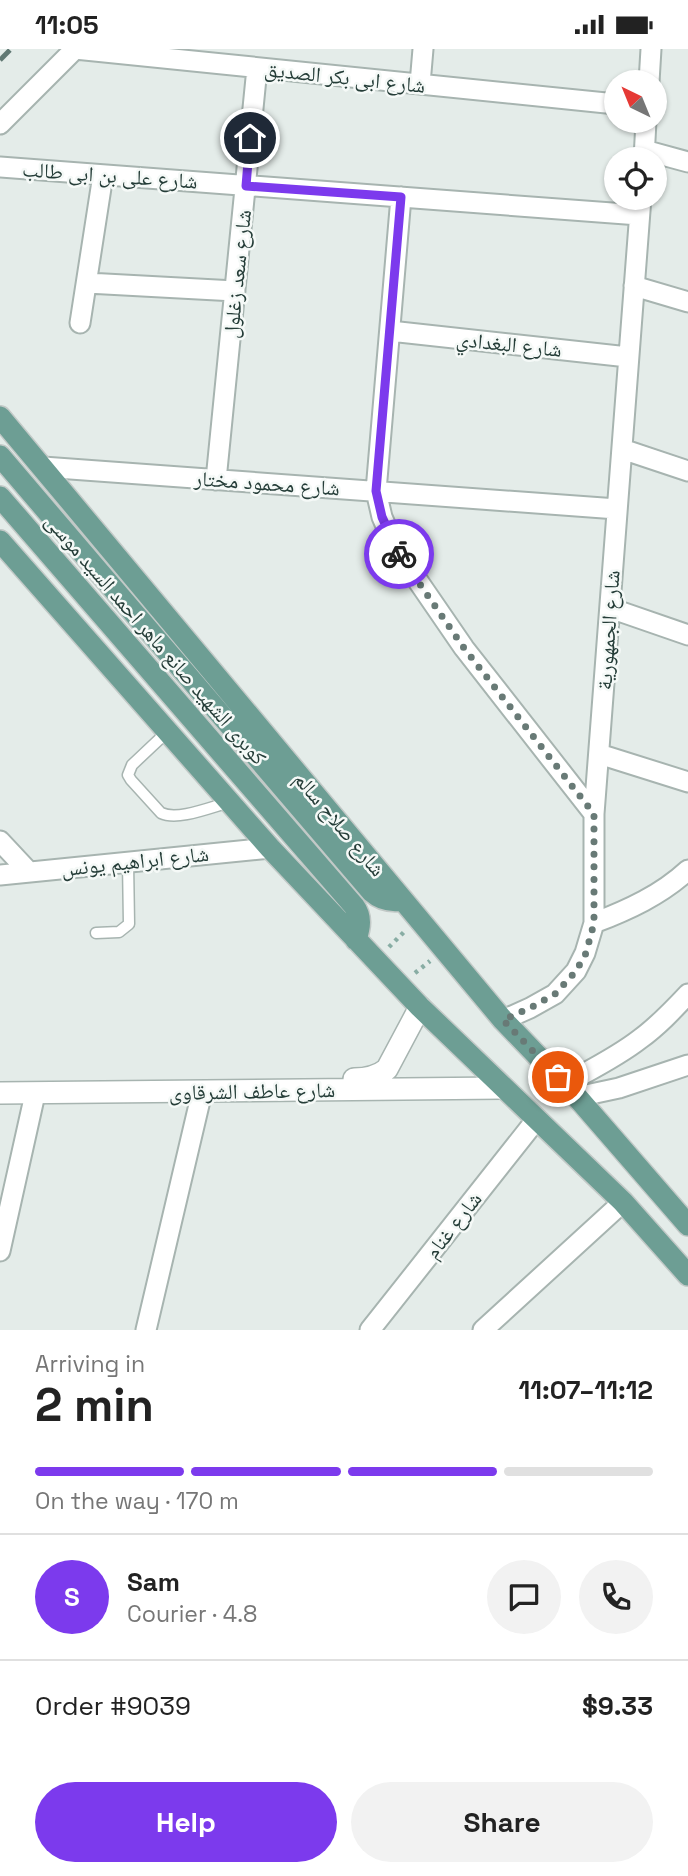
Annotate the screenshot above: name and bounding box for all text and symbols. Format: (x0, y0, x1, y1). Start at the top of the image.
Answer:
text: 11:05 (35, 8, 99, 42)
street label: شارع ابى بكر الصديق (263, 55, 427, 99)
north arrow (604, 70, 667, 133)
map controls (604, 70, 667, 210)
pin (220, 108, 280, 168)
icon: home (231, 119, 269, 157)
button: locate (604, 147, 667, 210)
street label: شارع على بن ابى طالب (21, 155, 199, 195)
street label: شارع سعد زغلول (217, 208, 257, 340)
street label: شارع البغدادي (454, 325, 563, 366)
street label: شارع محمود مختار (192, 464, 341, 502)
street label: كوبرى الشهيد صانع ماهر احمد السيد موسى (39, 508, 273, 770)
courier (364, 519, 434, 589)
icon: bike (380, 535, 418, 573)
street label: شارع الجمهورية (590, 569, 626, 691)
street label: شارع صلاح سالم (288, 766, 392, 882)
street label: شارع ابراهيم يونس (60, 840, 210, 883)
pin (528, 1047, 588, 1107)
icon: bag (539, 1058, 577, 1096)
street label: شارع عاطف الشرقاوى (169, 1076, 335, 1106)
street label: شارع غنام (418, 1186, 488, 1265)
text: Arriving in (35, 1349, 145, 1379)
text: 11:07–11:12 (518, 1373, 653, 1407)
text: 2 min (35, 1376, 154, 1434)
text: On the way · 170 m (35, 1486, 239, 1516)
button: chat (487, 1560, 561, 1634)
button: phone (579, 1560, 653, 1634)
text: Sam (127, 1565, 180, 1599)
text: S (64, 1580, 80, 1614)
text: Courier · 4.8 (127, 1599, 257, 1629)
text: Order #9039 (35, 1689, 191, 1723)
text: $9.33 (582, 1689, 653, 1723)
button: Help (35, 1782, 337, 1862)
button: Share (351, 1782, 653, 1862)

